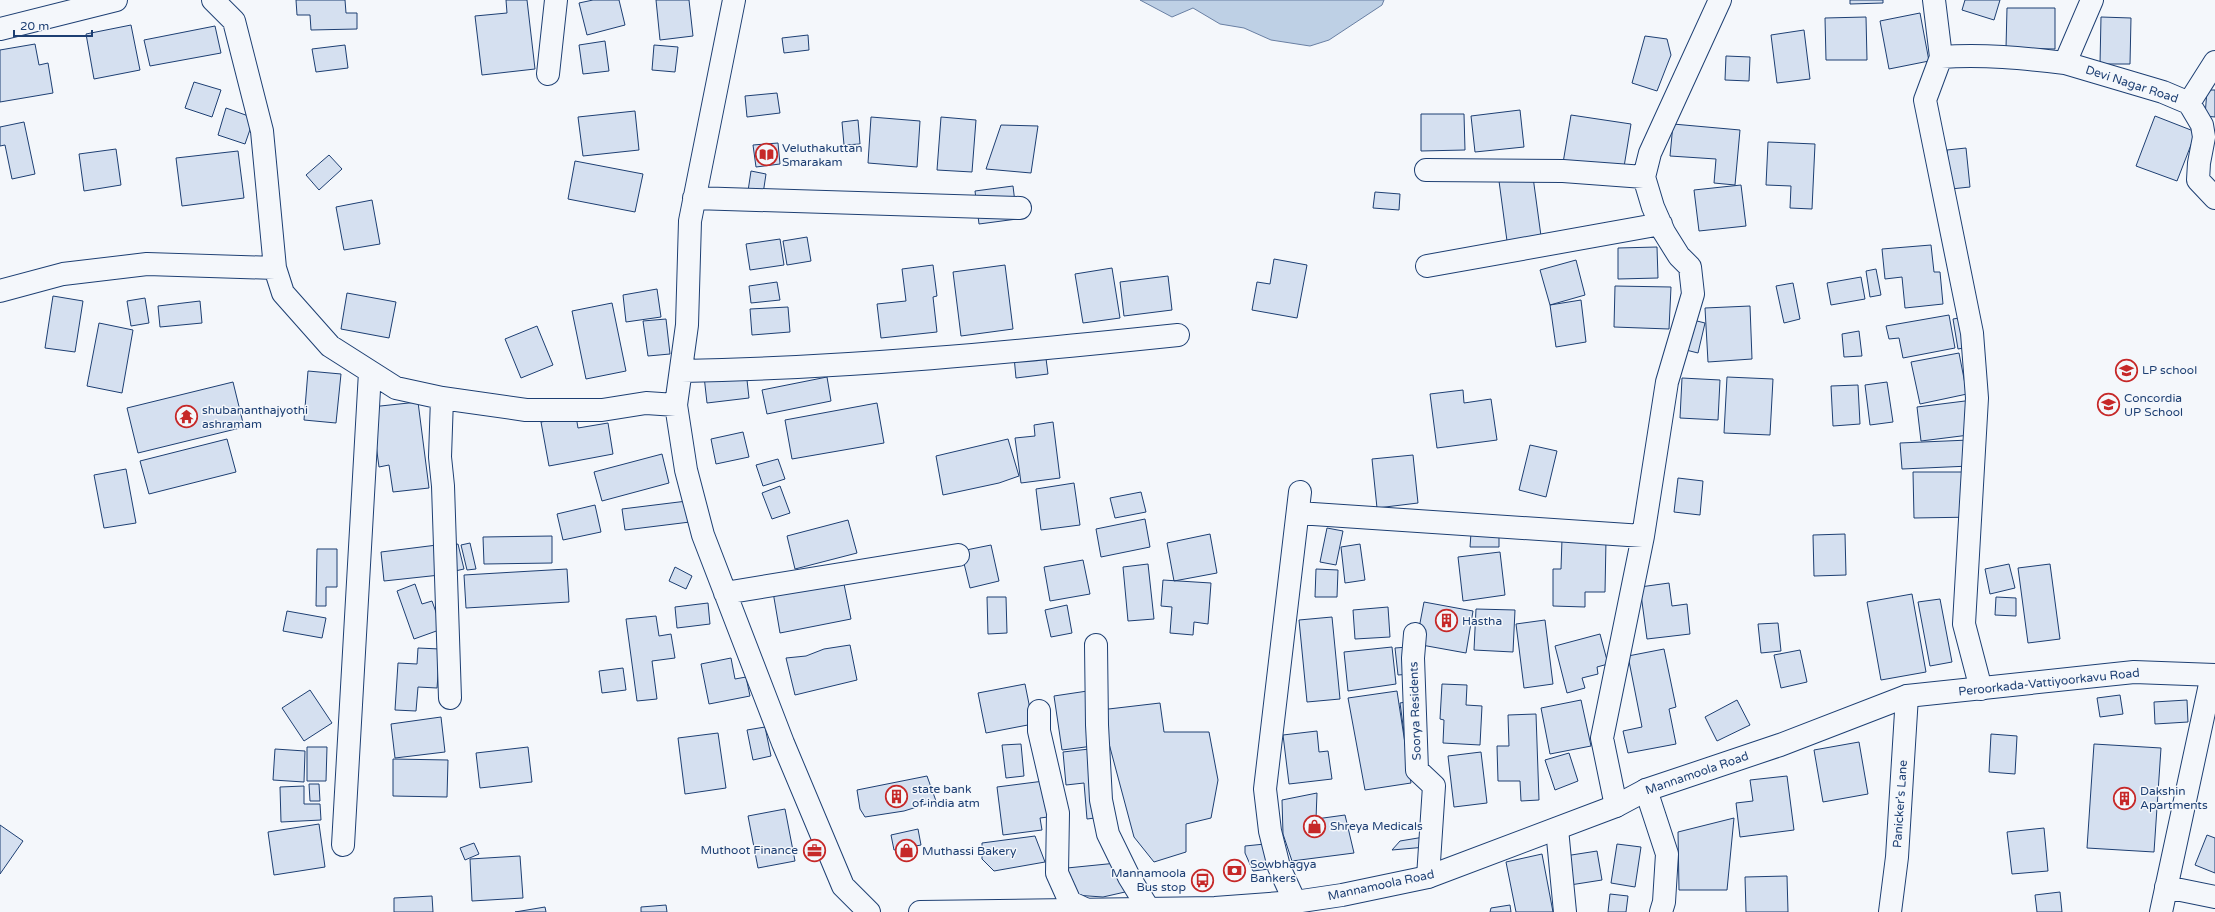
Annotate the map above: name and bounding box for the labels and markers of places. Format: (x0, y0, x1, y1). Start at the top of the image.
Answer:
place label: Veluthakuttan Smarakam (782, 141, 862, 169)
library icon: Veluthakuttan Smarakam (754, 142, 780, 168)
school or university icon: LP school (2114, 357, 2140, 383)
place label: LP school (2142, 363, 2197, 377)
place label: Concordia UP School (2124, 391, 2183, 419)
school or university icon: Concordia UP School (2095, 392, 2121, 418)
place label: shubananthajyothi ashramam (202, 403, 308, 431)
temple icon: shubananthajyothi ashramam (173, 404, 199, 430)
building icon: Hastha (1433, 608, 1459, 634)
place label: Hastha (1462, 614, 1502, 628)
place label: state bank of india atm (912, 782, 980, 810)
building icon: state bank of india atm (883, 783, 909, 809)
place label: Dakshin Apartments (2140, 784, 2208, 812)
building icon: Dakshin Apartments (2111, 785, 2137, 811)
shop icon: Shreya Medicals (1302, 813, 1328, 839)
place label: Shreya Medicals (1330, 819, 1423, 833)
office icon: Muthoot Finance (801, 837, 827, 863)
shop icon: Muthassi Bakery (894, 838, 920, 864)
place label: Muthoot Finance (700, 843, 798, 857)
place label: Muthassi Bakery (922, 844, 1017, 858)
place label: Sowbhagya Bankers (1250, 857, 1316, 885)
bank icon: Sowbhagya Bankers (1222, 858, 1248, 884)
place label: Mannamoola Bus stop (1111, 866, 1186, 894)
bus stop icon: Mannamoola Bus stop (1189, 867, 1215, 893)

